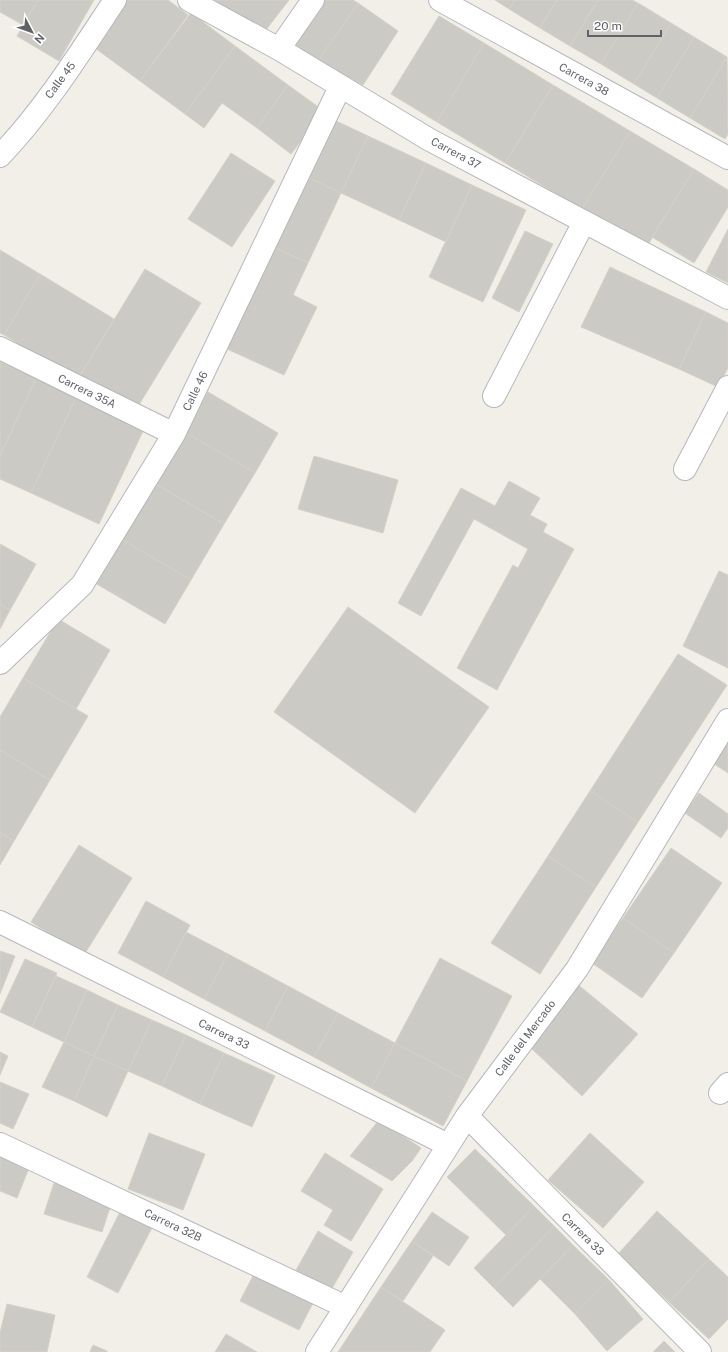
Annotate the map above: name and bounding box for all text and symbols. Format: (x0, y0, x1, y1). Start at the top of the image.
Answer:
north arrow (12, 12, 52, 52)
scale bar (588, 12, 661, 38)
text: 20 m (594, 19, 622, 33)
text: N (32, 31, 47, 46)
street label: Calle 45 (42, 59, 78, 101)
street label: Carrera 38 (557, 60, 611, 98)
street label: Carrera 37 (429, 135, 483, 171)
street label: Calle 46 (180, 369, 210, 413)
street label: Carrera 35A (56, 372, 118, 410)
street label: Calle del Mercado (492, 998, 558, 1078)
street label: Carrera 33 (197, 1017, 251, 1051)
street label: Carrera 32B (142, 1206, 204, 1244)
street label: Carrera 33 (559, 1210, 607, 1258)

